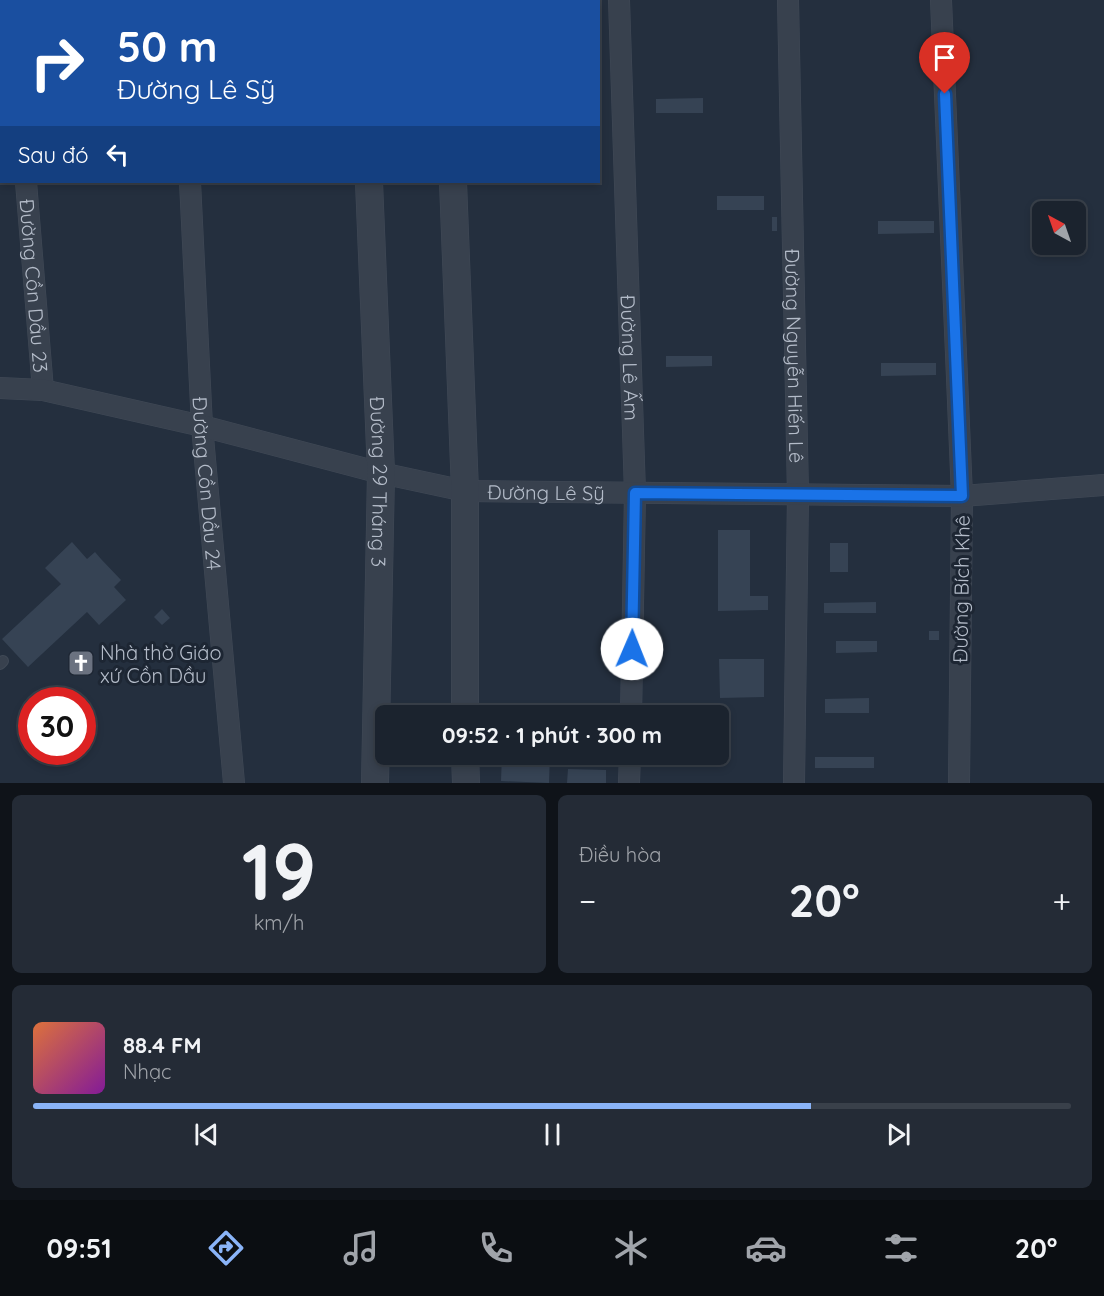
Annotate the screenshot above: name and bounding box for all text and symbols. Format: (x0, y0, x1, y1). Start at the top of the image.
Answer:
text: 50 m (117, 20, 217, 73)
icon: right (18, 24, 96, 102)
pin (919, 32, 970, 94)
icon: arrive (928, 41, 961, 74)
text: Đường Lê Sỹ (117, 72, 275, 106)
icon: left (101, 138, 134, 171)
text: Sau đó (18, 141, 89, 169)
street label: Đường Cồn Dầu 23 (15, 198, 54, 374)
north arrow (1032, 201, 1086, 255)
map controls (1032, 201, 1086, 255)
street label: Đường Nguyễn Hiến Lê (781, 249, 810, 463)
street label: Đường Lê Ấm (616, 294, 645, 421)
street label: Đường Cồn Dầu 24 (188, 396, 227, 571)
street label: Đường 29 Tháng 3 (365, 396, 394, 567)
street label: Đường Lê Sỹ (487, 479, 605, 505)
street label: Đường Bích Khê (947, 515, 975, 663)
position arrow (600, 617, 664, 681)
place label: Nhà thờ Giáo xứ Cồn Dầu (100, 640, 222, 688)
church icon: Nhà thờ Giáo xứ Cồn Dầu (66, 648, 96, 678)
speed limit sign: 30 (18, 687, 96, 765)
text: 09:52 · 1 phút · 300 m (442, 721, 662, 749)
text: 19 (242, 822, 316, 920)
text: Điều hòa (579, 842, 661, 867)
text: 20° (789, 872, 860, 928)
text: − (579, 880, 596, 921)
text: + (1052, 880, 1071, 921)
text: km/h (254, 910, 304, 935)
text: 88.4 FM (123, 1031, 201, 1059)
text: Nhạc (123, 1059, 171, 1084)
icon: previous (190, 1118, 223, 1151)
icon: pause (536, 1118, 569, 1151)
icon: next (882, 1118, 915, 1151)
icon: directions (205, 1227, 247, 1269)
icon: music (340, 1227, 382, 1269)
icon: phone (475, 1227, 517, 1269)
icon: climate (610, 1227, 652, 1269)
icon: car (745, 1227, 787, 1269)
icon: filters (880, 1227, 922, 1269)
text: 09:51 (47, 1231, 112, 1265)
text: 20° (1015, 1231, 1057, 1265)

